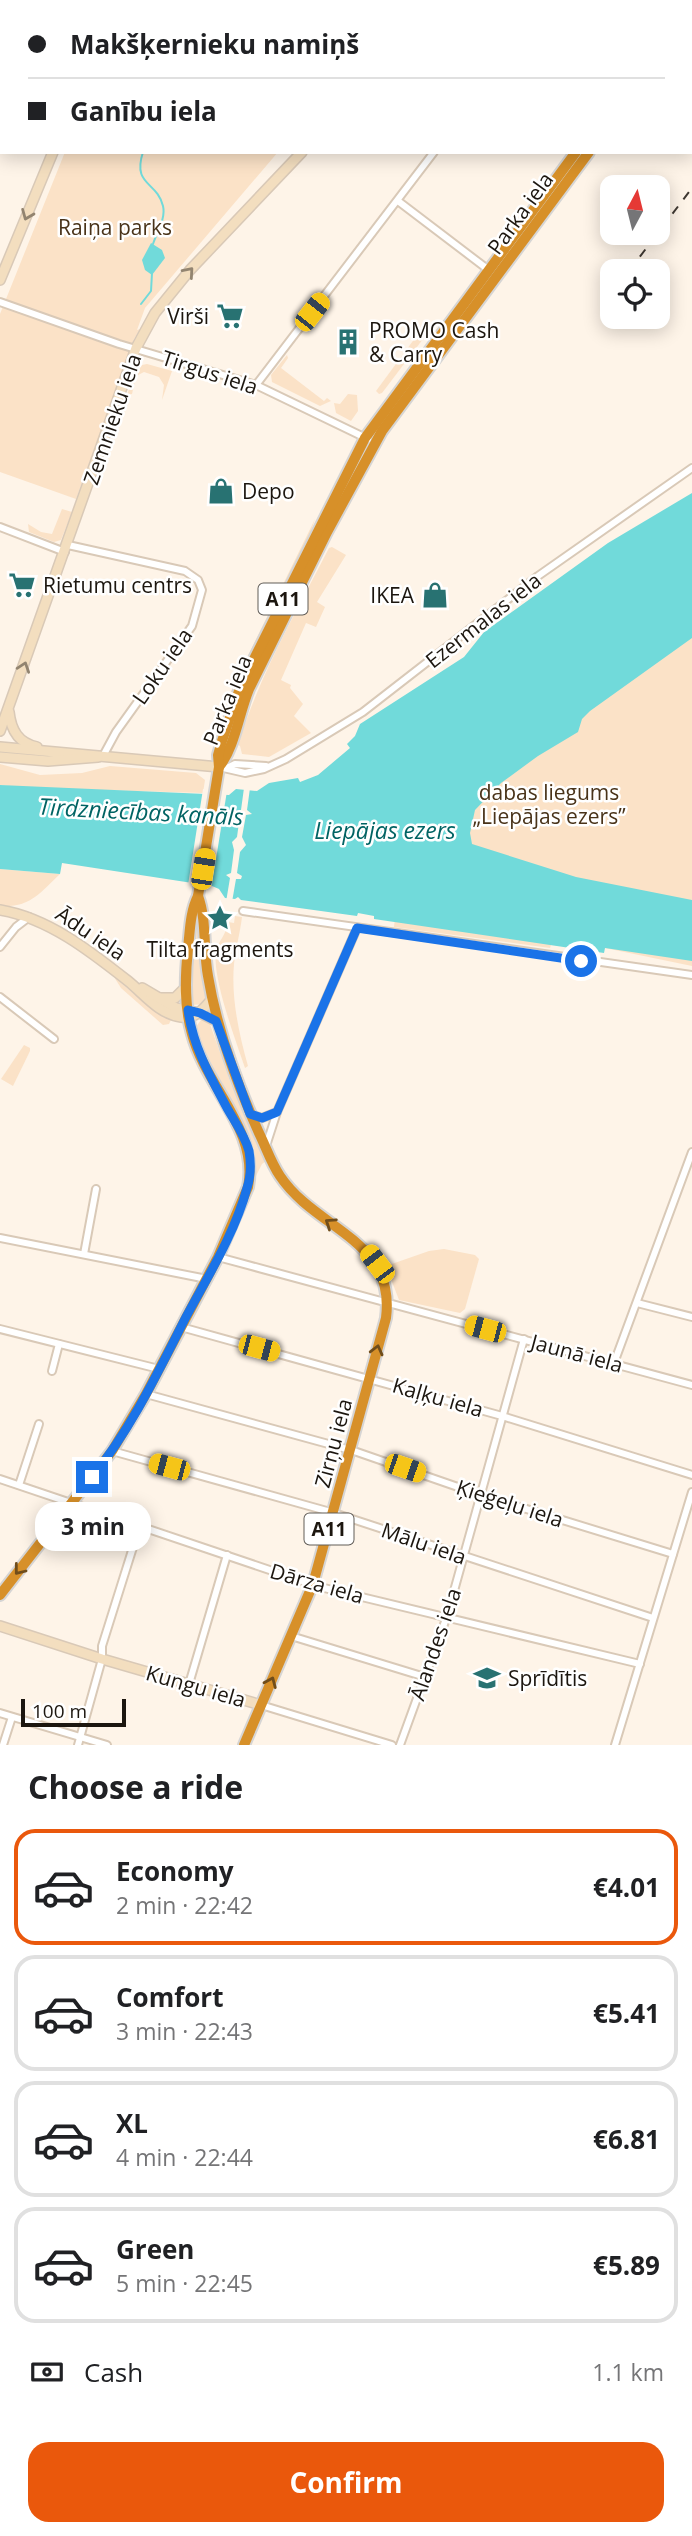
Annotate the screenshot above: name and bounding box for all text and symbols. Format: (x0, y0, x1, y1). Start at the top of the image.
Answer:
text: Makšķernieku namiņš (70, 26, 359, 62)
text: Ganību iela (70, 93, 217, 129)
street label: Parka iela (481, 166, 559, 260)
north arrow (600, 175, 670, 245)
map controls (600, 175, 670, 329)
one-way arrow (21, 209, 35, 221)
park label: Raiņa parks (58, 213, 172, 241)
button: locate (600, 259, 670, 329)
one-way arrow (181, 268, 193, 281)
car (291, 289, 334, 335)
supermarket icon: Virši (215, 301, 245, 331)
place label: Virši (167, 302, 209, 330)
place label: PROMO Cash & Carry (369, 316, 499, 368)
building icon: PROMO Cash & Carry (333, 327, 363, 357)
street label: Tirgus iela (158, 343, 262, 401)
street label: Zemnieku iela (77, 350, 147, 488)
shop icon: Depo (206, 476, 236, 506)
place label: Depo (242, 477, 295, 505)
street label: Ezermalas iela (419, 566, 547, 674)
supermarket icon: Rietumu centrs (7, 570, 37, 600)
place label: Rietumu centrs (43, 571, 192, 599)
shop icon: IKEA (420, 580, 450, 610)
place label: IKEA (370, 581, 415, 609)
road number: A11 (258, 584, 308, 614)
street label: Loku iela (126, 622, 198, 710)
street label: Parka iela (196, 651, 258, 749)
one-way arrow (16, 662, 30, 674)
park label: dabas liegums „Liepājas ezers” (473, 778, 626, 830)
water label: Tirdzniecības kanāls (38, 790, 244, 832)
water label: Liepājas ezers (314, 814, 456, 846)
car (190, 847, 217, 891)
street label: Ādu iela (51, 899, 131, 967)
place icon: Tilta fragments (205, 903, 235, 933)
place label: Tilta fragments (146, 935, 294, 963)
route start (565, 945, 597, 977)
one-way arrow (325, 1219, 338, 1231)
car (356, 1241, 399, 1287)
car (462, 1313, 509, 1345)
street label: Jaunā iela (526, 1327, 626, 1379)
car (236, 1332, 283, 1364)
one-way arrow (369, 1344, 383, 1356)
street label: Kaļķu iela (389, 1371, 487, 1423)
street label: Zirņu iela (308, 1395, 358, 1491)
car (146, 1451, 193, 1483)
car (382, 1451, 429, 1485)
route end (76, 1461, 108, 1493)
street label: Ķieģeļu iela (453, 1473, 567, 1533)
callout: 3 min (34, 1502, 150, 1550)
text: 3 min (61, 1510, 125, 1542)
road number: A11 (304, 1513, 354, 1544)
street label: Mālu iela (378, 1515, 470, 1571)
street label: Dārza iela (267, 1556, 367, 1610)
one-way arrow (15, 1563, 28, 1575)
street label: Ālandes iela (403, 1584, 467, 1704)
street label: Kungu iela (143, 1658, 249, 1714)
school or university icon: Sprīdītis (472, 1663, 502, 1693)
place label: Sprīdītis (508, 1664, 587, 1692)
one-way arrow (263, 1677, 277, 1690)
scale bar (21, 1696, 126, 1728)
text: 100 m (32, 1698, 87, 1724)
text: Choose a ride (28, 1765, 243, 1808)
text: Economy (116, 1853, 234, 1889)
icon: car (32, 1856, 95, 1919)
text: €4.01 (593, 1869, 660, 1905)
text: 2 min · 22:42 (116, 1889, 253, 1921)
text: Comfort (116, 1979, 223, 2015)
icon: car (32, 1982, 95, 2045)
text: €5.41 (593, 1995, 660, 2031)
text: 3 min · 22:43 (116, 2015, 253, 2047)
text: XL (116, 2105, 148, 2141)
icon: car (32, 2108, 95, 2171)
text: €6.81 (593, 2121, 660, 2157)
text: 4 min · 22:44 (116, 2141, 253, 2173)
text: Green (116, 2231, 194, 2267)
icon: car (32, 2234, 95, 2297)
text: €5.89 (593, 2247, 660, 2283)
text: 5 min · 22:45 (116, 2267, 253, 2299)
icon: cash (28, 2353, 66, 2391)
text: Cash (84, 2354, 143, 2390)
text: 1.1 km (592, 2356, 664, 2388)
button: Confirm (28, 2442, 664, 2522)

